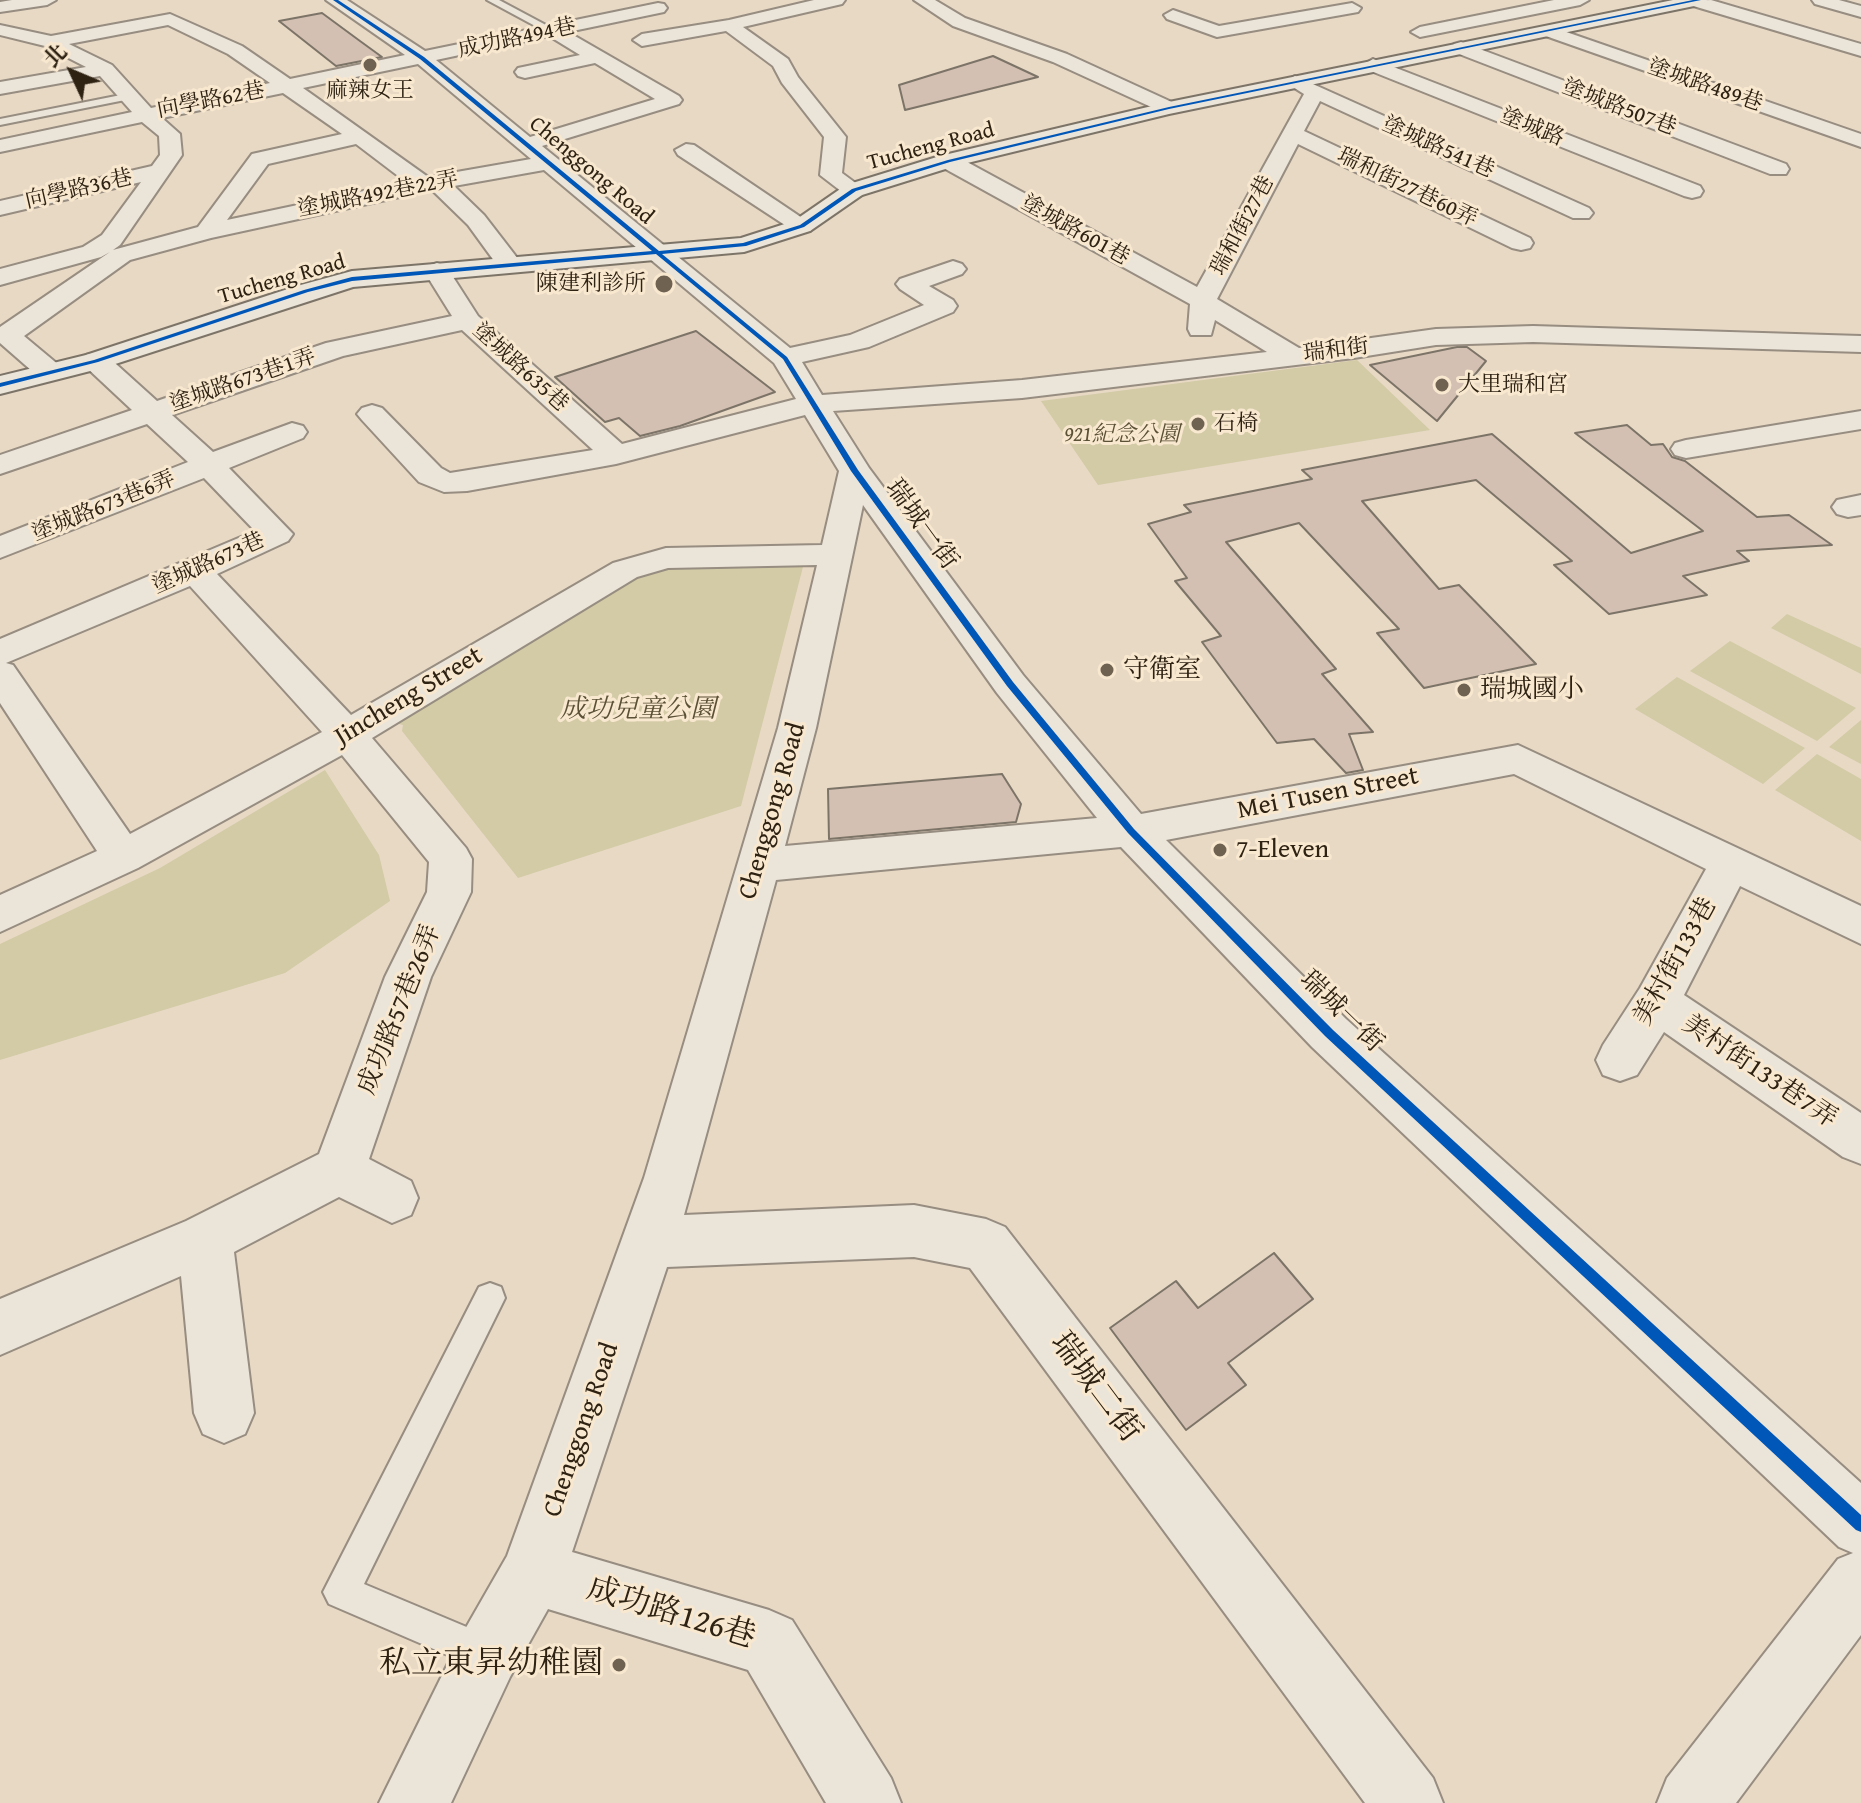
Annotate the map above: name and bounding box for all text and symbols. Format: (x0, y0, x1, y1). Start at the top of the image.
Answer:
street label: 成功路494巷 (456, 14, 578, 64)
north arrow (32, 32, 112, 112)
text: 北 (36, 36, 74, 74)
street label: 塗城路489巷 (1644, 54, 1766, 118)
marker: 麻辣女王 (361, 56, 379, 74)
street label: 塗城路507巷 (1558, 74, 1680, 142)
street label: 向學路62巷 (155, 78, 267, 124)
place label: 麻辣女王 (326, 78, 414, 104)
street label: 塗城路 (1496, 103, 1568, 153)
street label: Chenggong Road (523, 111, 659, 231)
street label: 塗城路541巷 (1378, 112, 1498, 184)
street label: Tucheng Road (865, 117, 997, 177)
street label: 瑞和街27巷60弄 (1333, 143, 1481, 233)
street label: 向學路36巷 (23, 165, 135, 215)
street label: 塗城路492巷22弄 (295, 166, 461, 224)
street label: 瑞和街27巷 (1206, 172, 1280, 280)
street label: 塗城路601巷 (1016, 190, 1134, 272)
street label: Tucheng Road (216, 249, 348, 311)
place label: 陳建利診所 (536, 271, 646, 297)
marker: 陳建利診所 (653, 273, 675, 295)
street label: 塗城路635巷 (467, 318, 573, 418)
street label: 瑞和街 (1302, 334, 1370, 368)
street label: 塗城路673巷1弄 (167, 344, 319, 418)
place label: 大里瑞和宮 (1458, 372, 1568, 398)
marker: 大里瑞和宮 (1433, 376, 1451, 394)
place label: 石椅 (1214, 411, 1258, 437)
marker: 石椅 (1189, 415, 1207, 433)
park label: 921紀念公園 (1064, 422, 1180, 448)
street label: 塗城路673巷6弄 (28, 466, 180, 548)
street label: 瑞城一街 (878, 474, 964, 576)
street label: 塗城路673巷 (149, 528, 269, 600)
street label: Jincheng Street (329, 641, 489, 753)
place label: 守衛室 (1123, 654, 1201, 686)
marker: 守衛室 (1098, 661, 1116, 679)
place label: 瑞城國小 (1480, 674, 1584, 706)
marker: 瑞城國小 (1455, 681, 1473, 699)
park label: 成功兒童公園 (560, 694, 716, 726)
street label: Chenggong Road (733, 719, 813, 903)
street label: Mei Tusen Street (1235, 761, 1421, 827)
place label: 7-Eleven (1236, 834, 1329, 866)
marker: 7-Eleven (1211, 841, 1229, 859)
street label: 美村街133巷 (1628, 893, 1724, 1031)
street label: 成功路57巷26弄 (352, 921, 448, 1099)
street label: 瑞城一街 (1293, 965, 1389, 1059)
street label: 美村街133巷7弄 (1676, 1009, 1842, 1135)
street label: 瑞城二街 (1041, 1325, 1149, 1451)
street label: Chenggong Road (538, 1339, 626, 1521)
street label: 成功路126巷 (582, 1570, 760, 1658)
place label: 私立東昇幼稚園 (379, 1646, 603, 1684)
marker: 私立東昇幼稚園 (610, 1656, 628, 1674)

